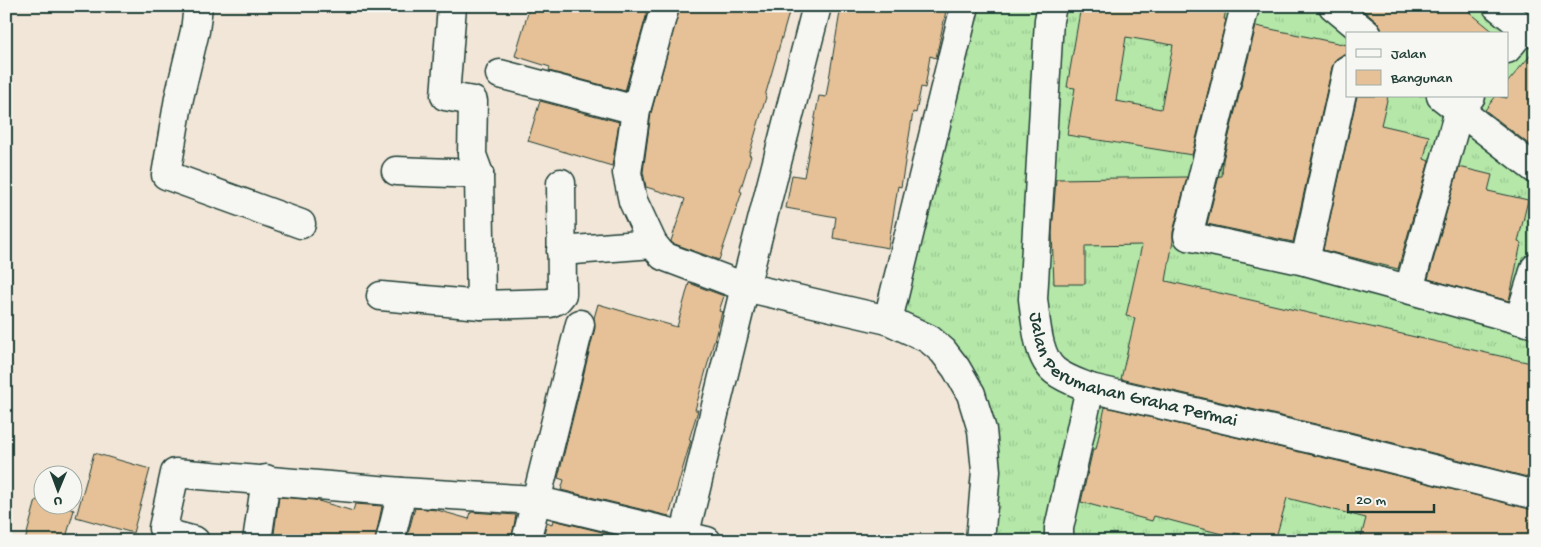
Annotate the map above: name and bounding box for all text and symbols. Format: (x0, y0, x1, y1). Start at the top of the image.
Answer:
legend (1346, 32, 1508, 98)
text: Jalan (1391, 46, 1426, 64)
text: Bangunan (1390, 70, 1452, 88)
street label: Jalan Perumahan Graha Permai (1023, 311, 1239, 433)
north arrow (32, 464, 82, 514)
scale bar (1348, 482, 1435, 514)
text: U (54, 492, 62, 509)
text: 20 m (1356, 492, 1386, 510)

